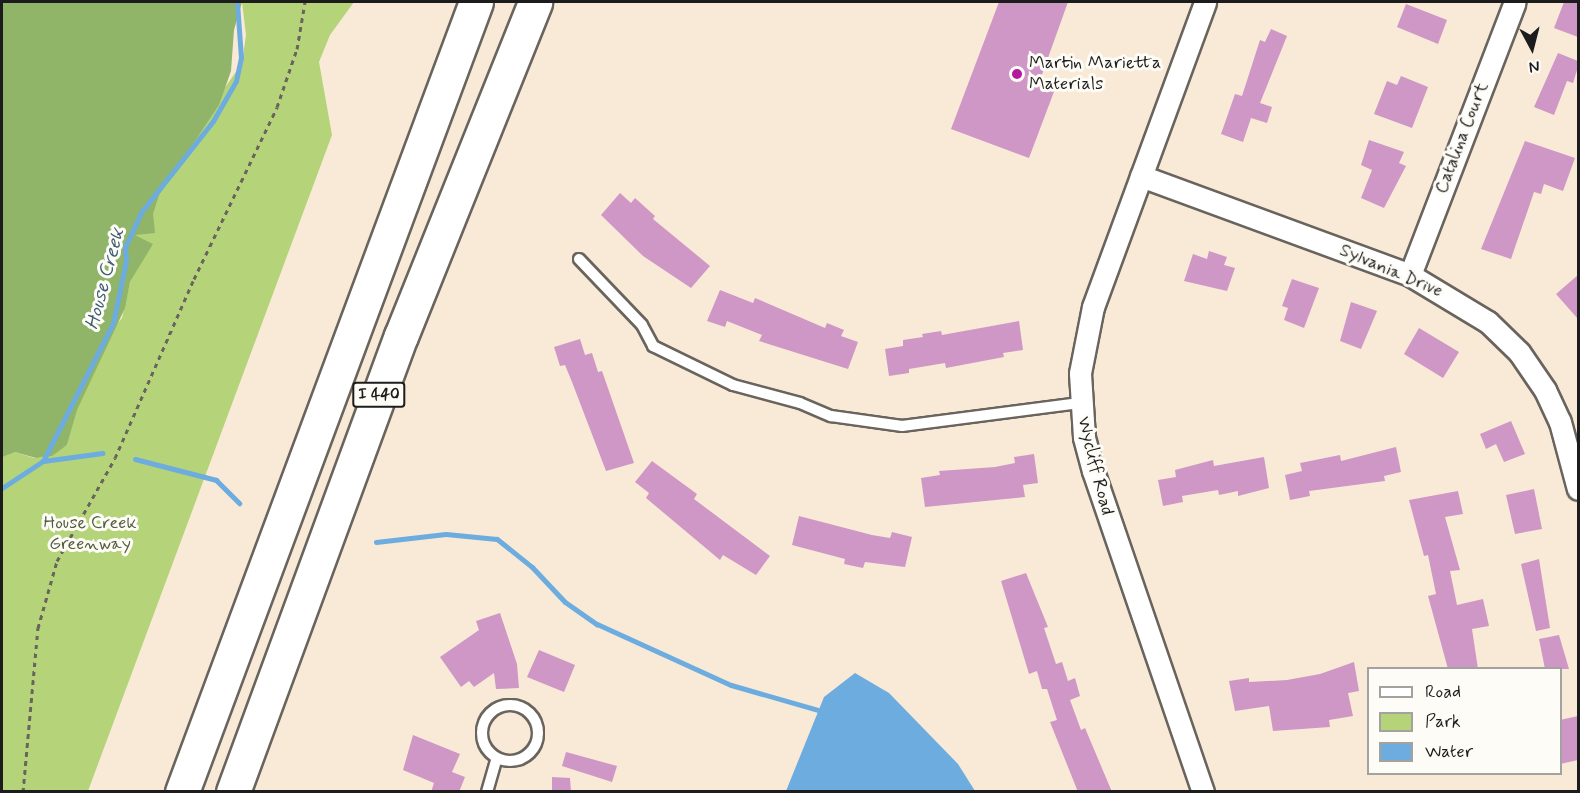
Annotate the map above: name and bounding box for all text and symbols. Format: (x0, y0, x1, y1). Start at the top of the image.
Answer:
north arrow (1502, 18, 1562, 78)
place label: Martin Marietta Materials (1029, 53, 1159, 96)
text: N (1528, 55, 1541, 77)
marker: Martin Marietta Materials (1010, 67, 1024, 81)
street label: Catalina Court (1432, 81, 1492, 195)
water label: House Creek (80, 226, 130, 332)
street label: Sylvania Drive (1336, 240, 1446, 302)
road number: I 440 (352, 382, 406, 408)
street label: Wycliff Road (1072, 415, 1118, 517)
park label: House Creek Greenway (44, 513, 136, 556)
legend (1367, 667, 1562, 775)
text: Road (1425, 680, 1461, 704)
text: Park (1425, 710, 1461, 734)
text: Water (1425, 740, 1473, 764)

